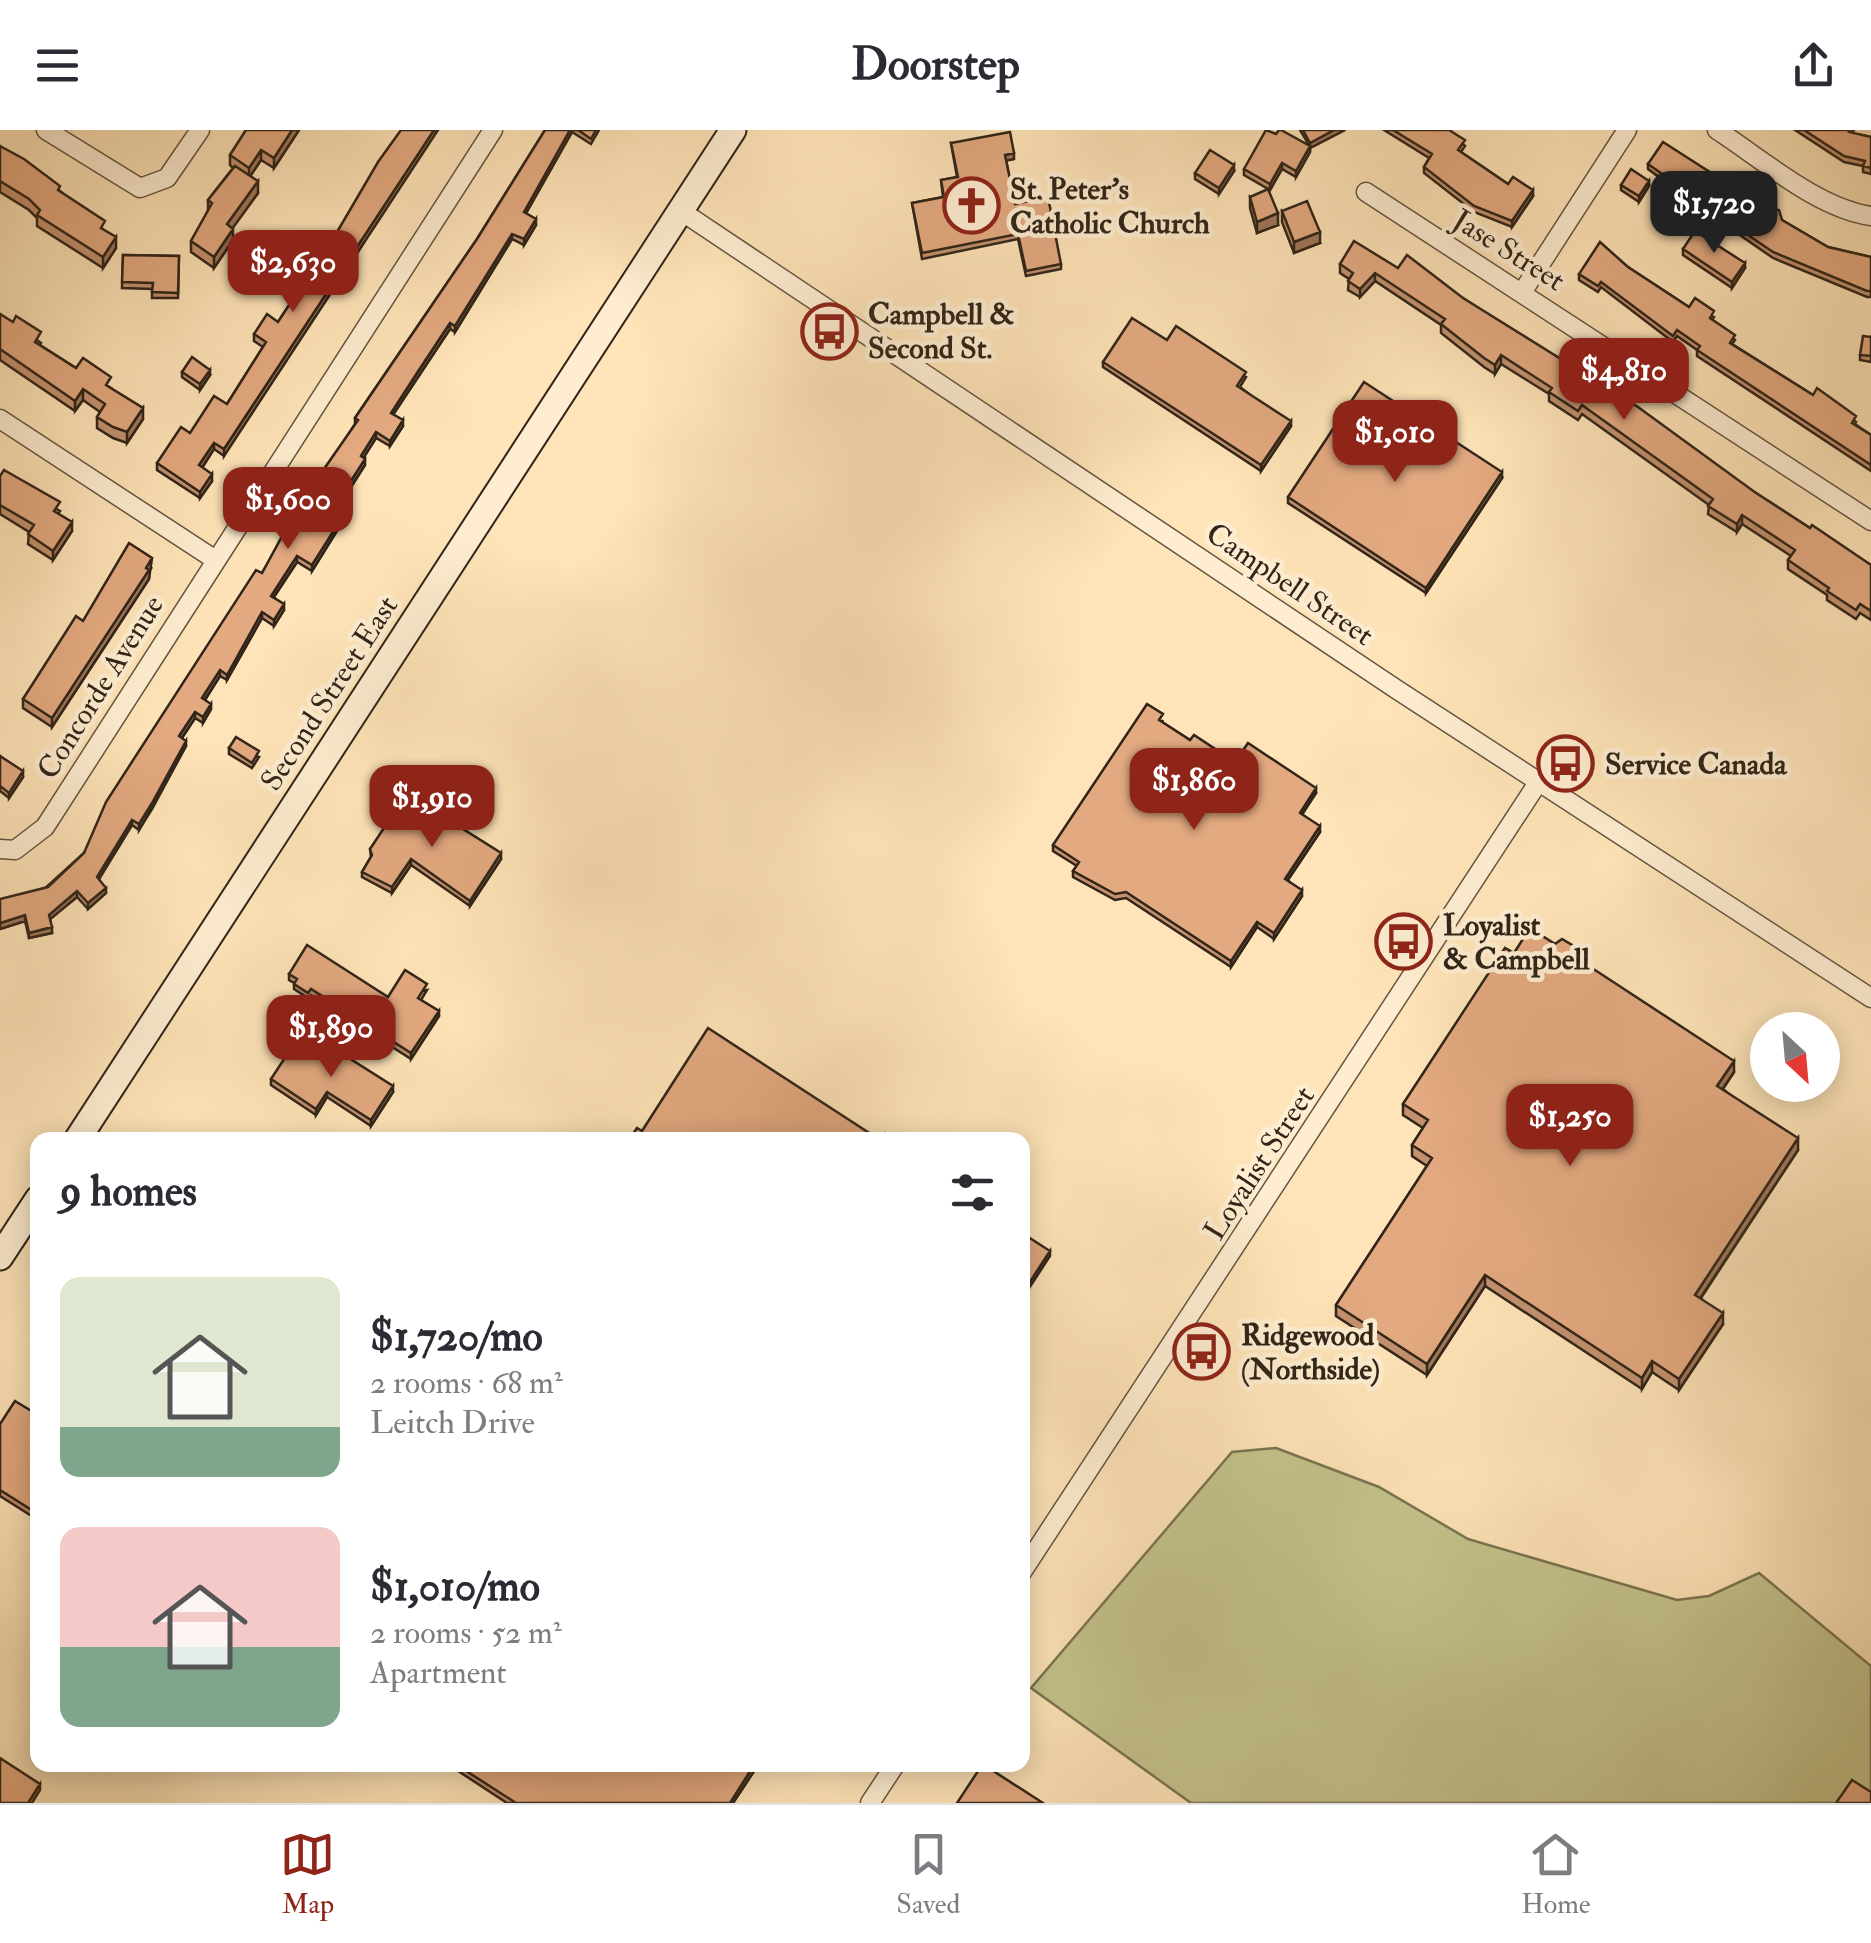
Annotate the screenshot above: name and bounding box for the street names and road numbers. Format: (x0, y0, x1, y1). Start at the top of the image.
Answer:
street label: Jase Street (1445, 201, 1572, 299)
street label: Campbell Street (1199, 515, 1381, 654)
street label: Concorde Avenue (29, 589, 172, 786)
street label: Second Street East (253, 589, 406, 798)
street label: Loyalist Street (1196, 1079, 1323, 1247)

